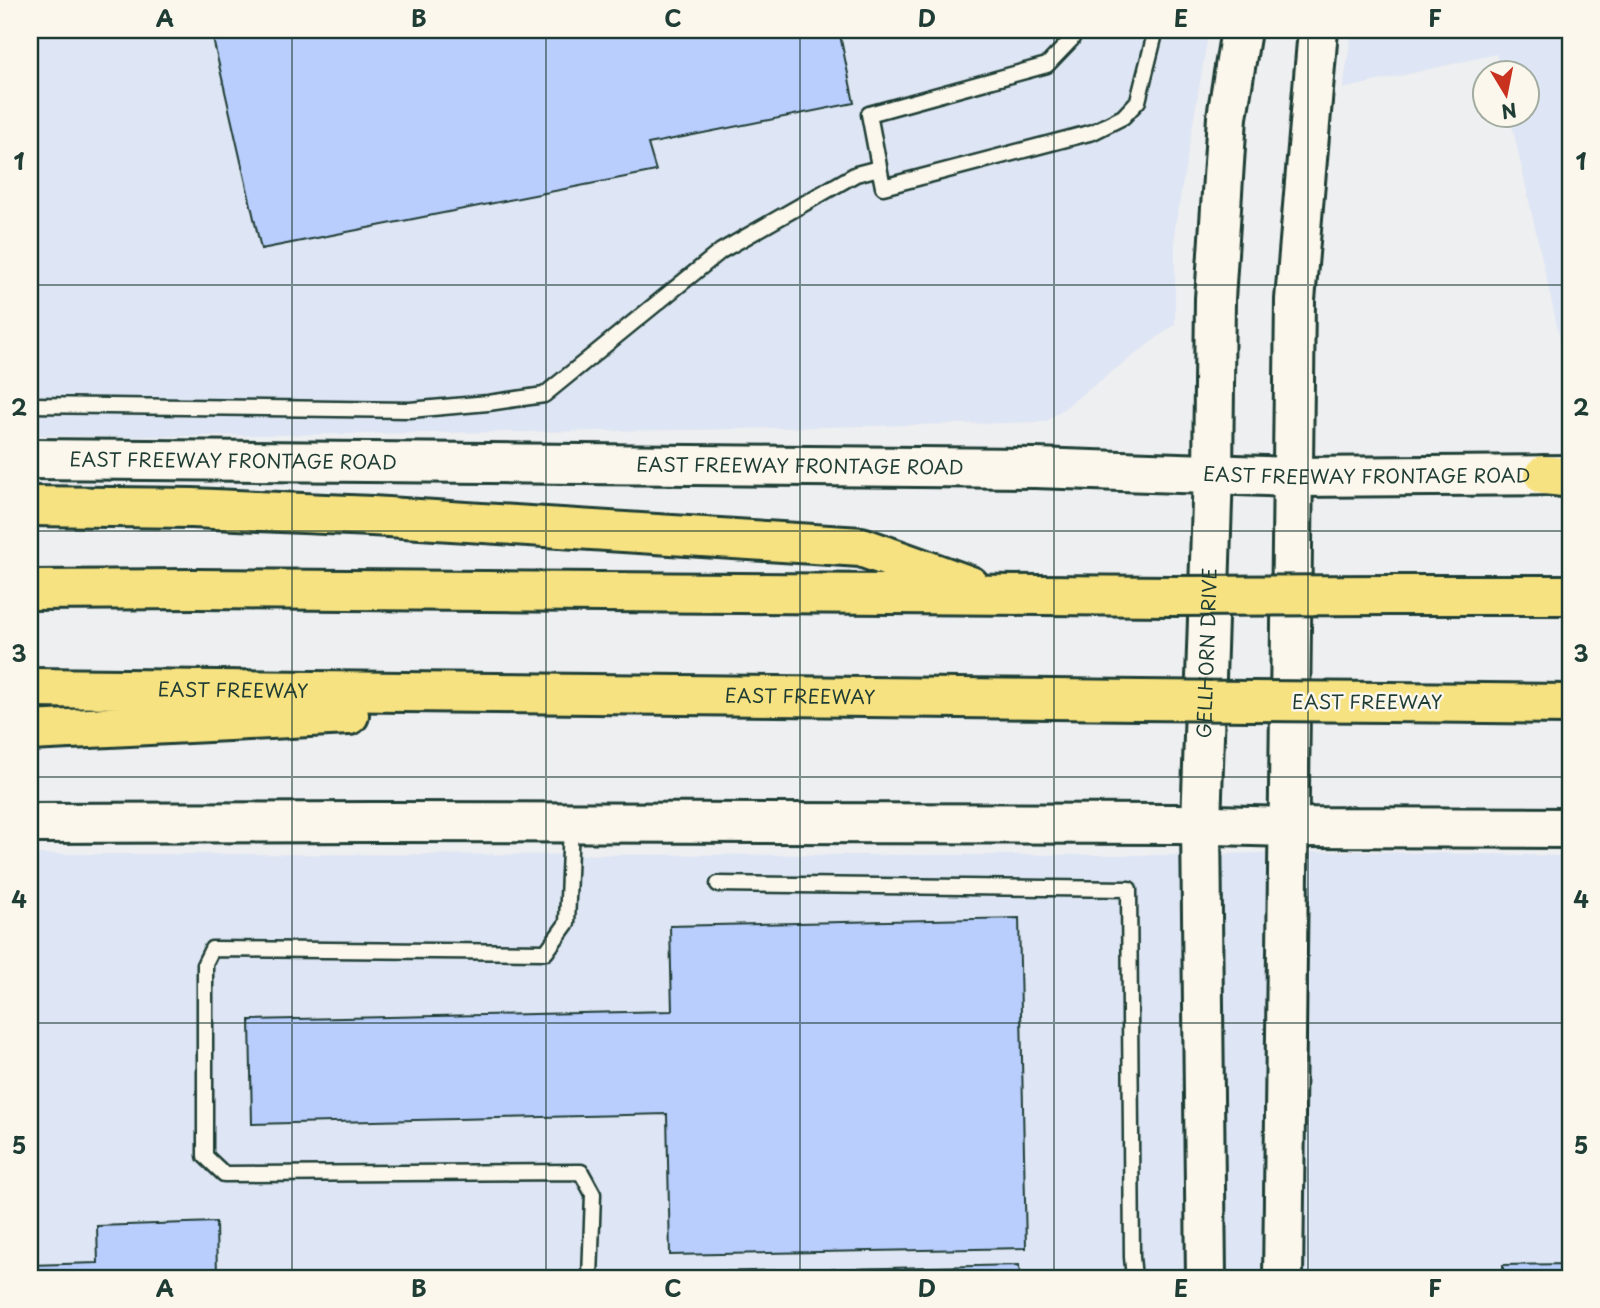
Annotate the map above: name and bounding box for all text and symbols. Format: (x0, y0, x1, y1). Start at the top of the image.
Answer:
text: A (156, 0, 174, 35)
text: B (411, 0, 427, 35)
text: C (664, 0, 682, 35)
text: D (918, 0, 936, 35)
text: E (1174, 0, 1188, 35)
text: F (1428, 0, 1442, 35)
north arrow (1470, 60, 1540, 130)
text: N (1499, 97, 1519, 127)
text: 1 (14, 143, 25, 178)
text: 1 (1576, 143, 1587, 178)
text: 2 (11, 389, 27, 424)
text: 2 (1573, 389, 1589, 424)
street label: EAST FREEWAY FRONTAGE ROAD (69, 444, 397, 475)
street label: EAST FREEWAY FRONTAGE ROAD (636, 449, 964, 480)
street label: EAST FREEWAY FRONTAGE ROAD (1203, 459, 1531, 490)
street label: GELLHORN DRIVE (1189, 567, 1223, 739)
text: 3 (11, 635, 27, 670)
text: 3 (1573, 635, 1589, 670)
street label: EAST FREEWAY (157, 674, 309, 704)
street label: EAST FREEWAY (724, 681, 875, 710)
street label: EAST FREEWAY (1292, 687, 1442, 715)
text: 4 (11, 881, 27, 916)
text: 4 (1573, 881, 1589, 916)
text: 5 (12, 1127, 26, 1162)
text: 5 (1574, 1127, 1588, 1162)
text: A (156, 1270, 174, 1305)
text: B (411, 1270, 427, 1305)
text: C (664, 1270, 682, 1305)
text: D (918, 1270, 936, 1305)
text: E (1174, 1270, 1188, 1305)
text: F (1428, 1270, 1442, 1305)

